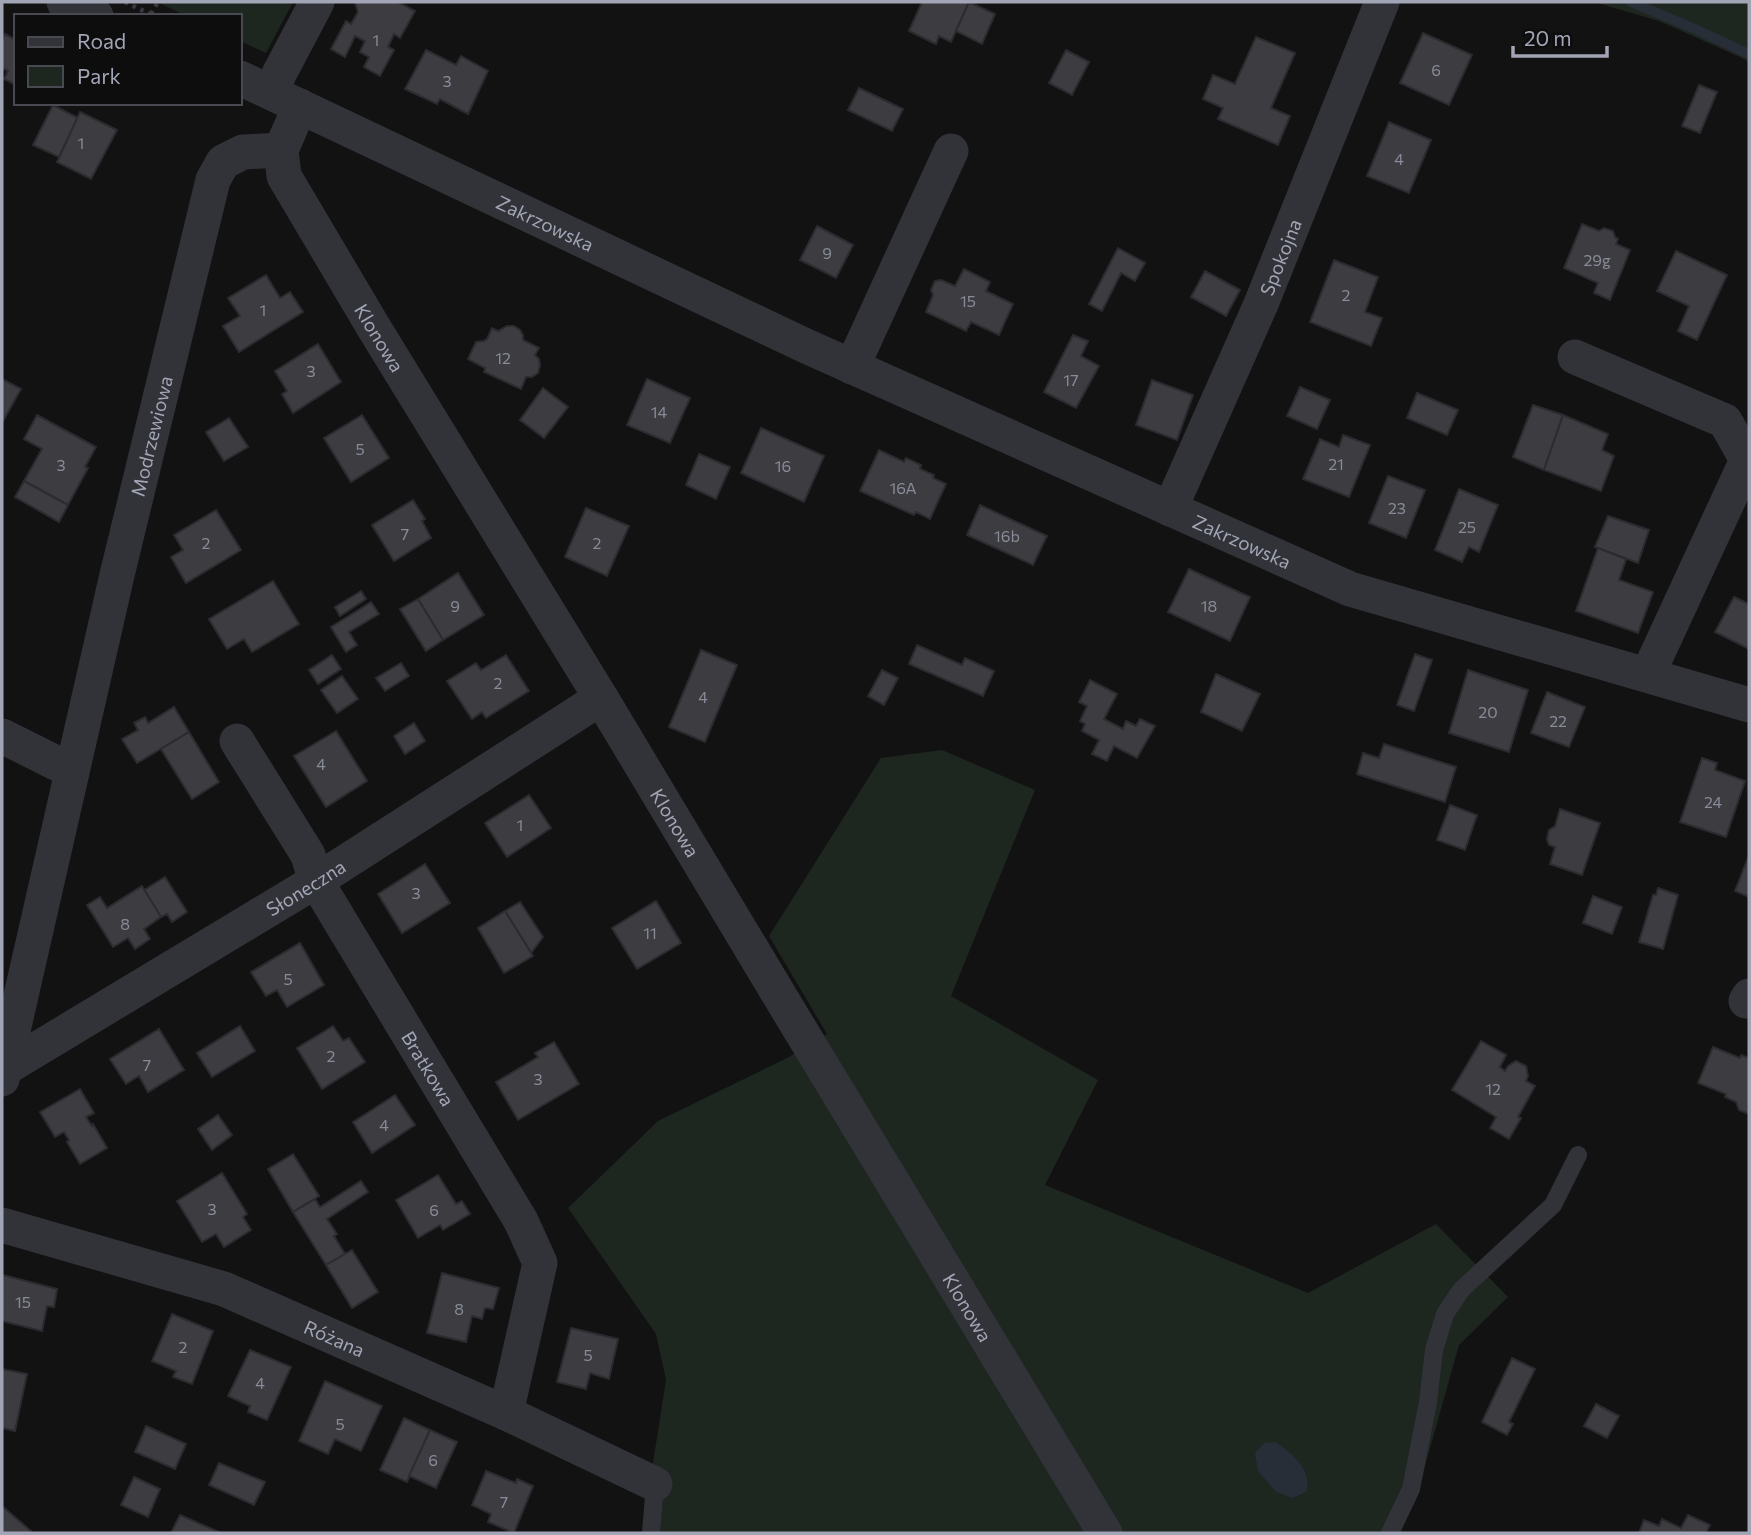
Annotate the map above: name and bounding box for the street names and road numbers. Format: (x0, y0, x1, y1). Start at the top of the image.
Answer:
street label: Zakrzowska (493, 190, 598, 256)
street label: Spokojna (1254, 215, 1306, 299)
street label: Klonowa (351, 299, 410, 376)
street label: Modrzewiowa (125, 373, 177, 499)
street label: Zakrzowska (1190, 509, 1295, 573)
street label: Klonowa (646, 784, 705, 861)
street label: Słoneczna (262, 854, 349, 920)
street label: Bratkowa (397, 1027, 460, 1110)
street label: Klonowa (939, 1269, 998, 1345)
street label: Różana (301, 1314, 368, 1361)

